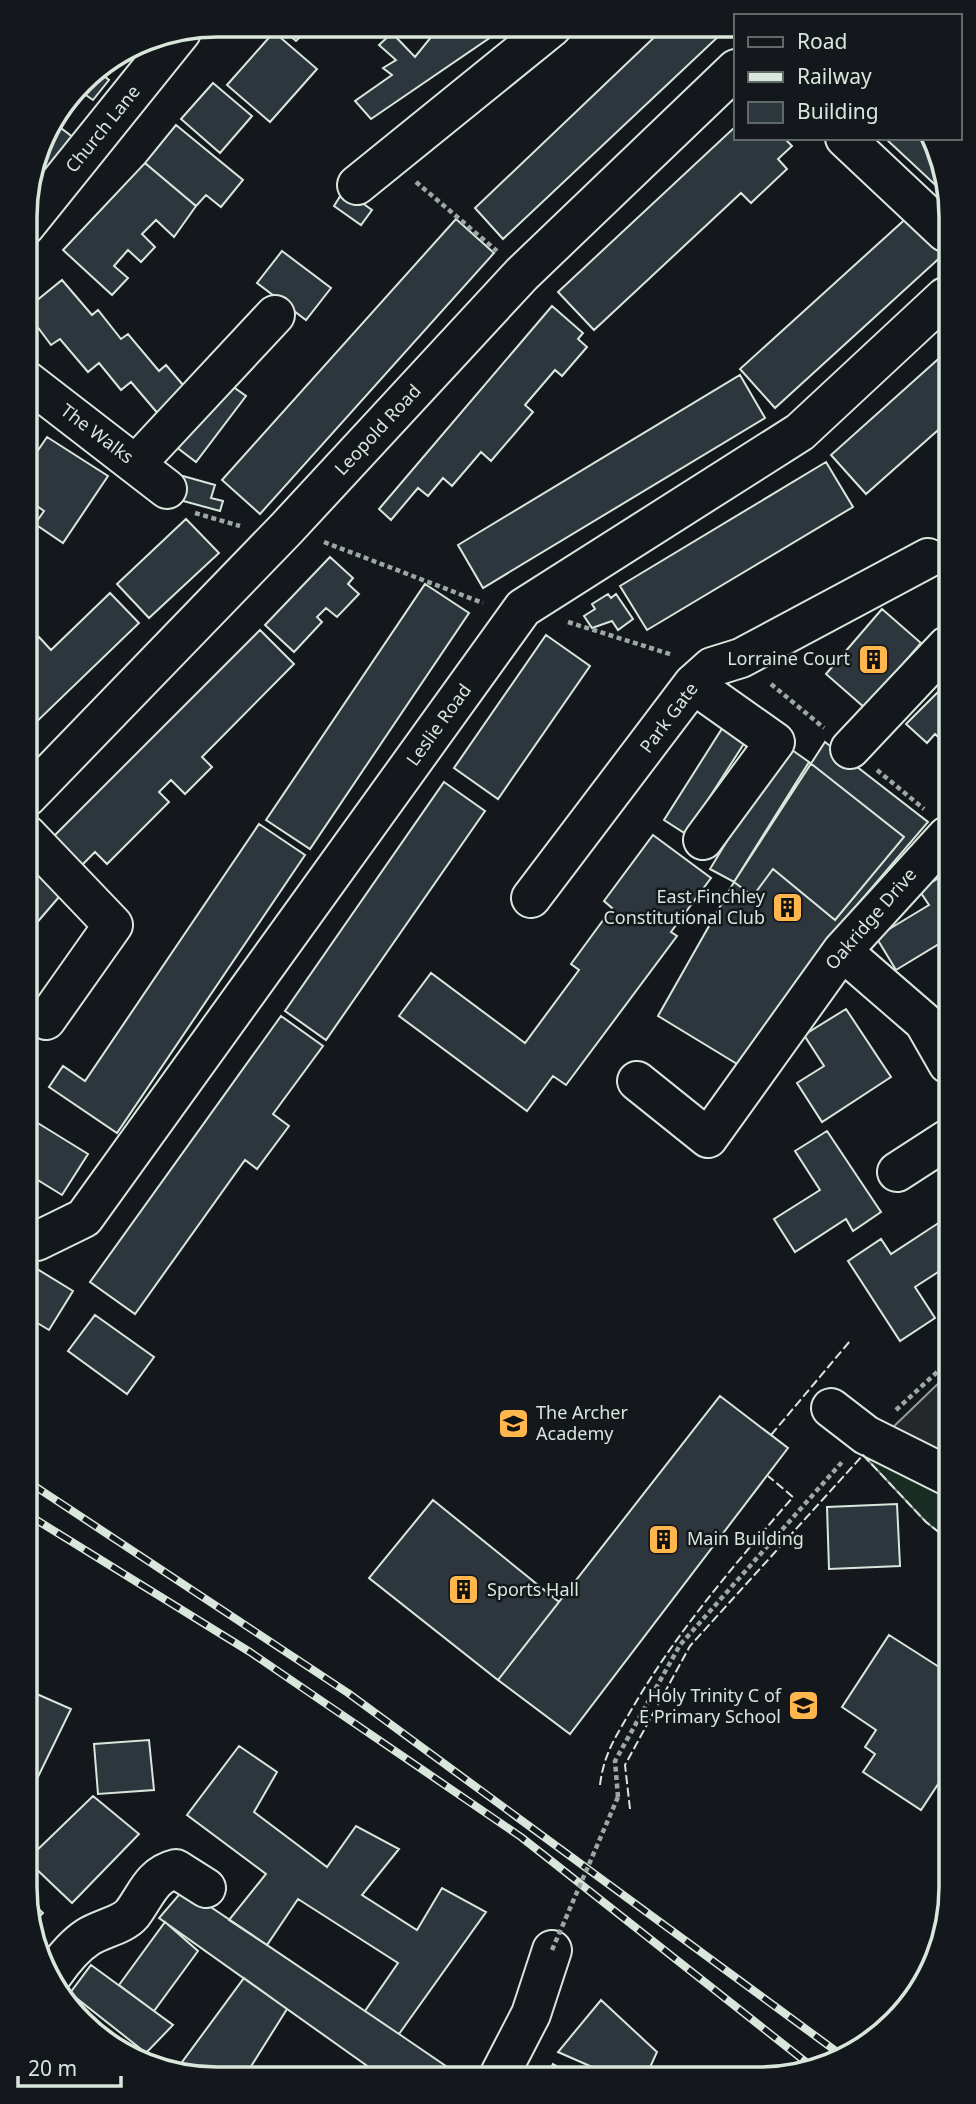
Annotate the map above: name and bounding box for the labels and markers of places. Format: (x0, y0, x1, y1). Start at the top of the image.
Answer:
building icon: Lorraine Court (856, 642, 890, 676)
place label: Lorraine Court (727, 646, 850, 670)
place label: East Finchley Constitutional Club (603, 884, 766, 929)
building icon: East Finchley Constitutional Club (771, 890, 805, 924)
place label: The Archer Academy (536, 1400, 628, 1445)
school or university icon: The Archer Academy (496, 1406, 530, 1440)
building icon: Main Building (647, 1522, 681, 1556)
place label: Main Building (687, 1526, 804, 1550)
building icon: Sports Hall (447, 1573, 481, 1607)
place label: Sports Hall (487, 1577, 579, 1601)
place label: Holy Trinity C of E Primary School (639, 1683, 782, 1728)
school or university icon: Holy Trinity C of E Primary School (787, 1689, 821, 1723)

